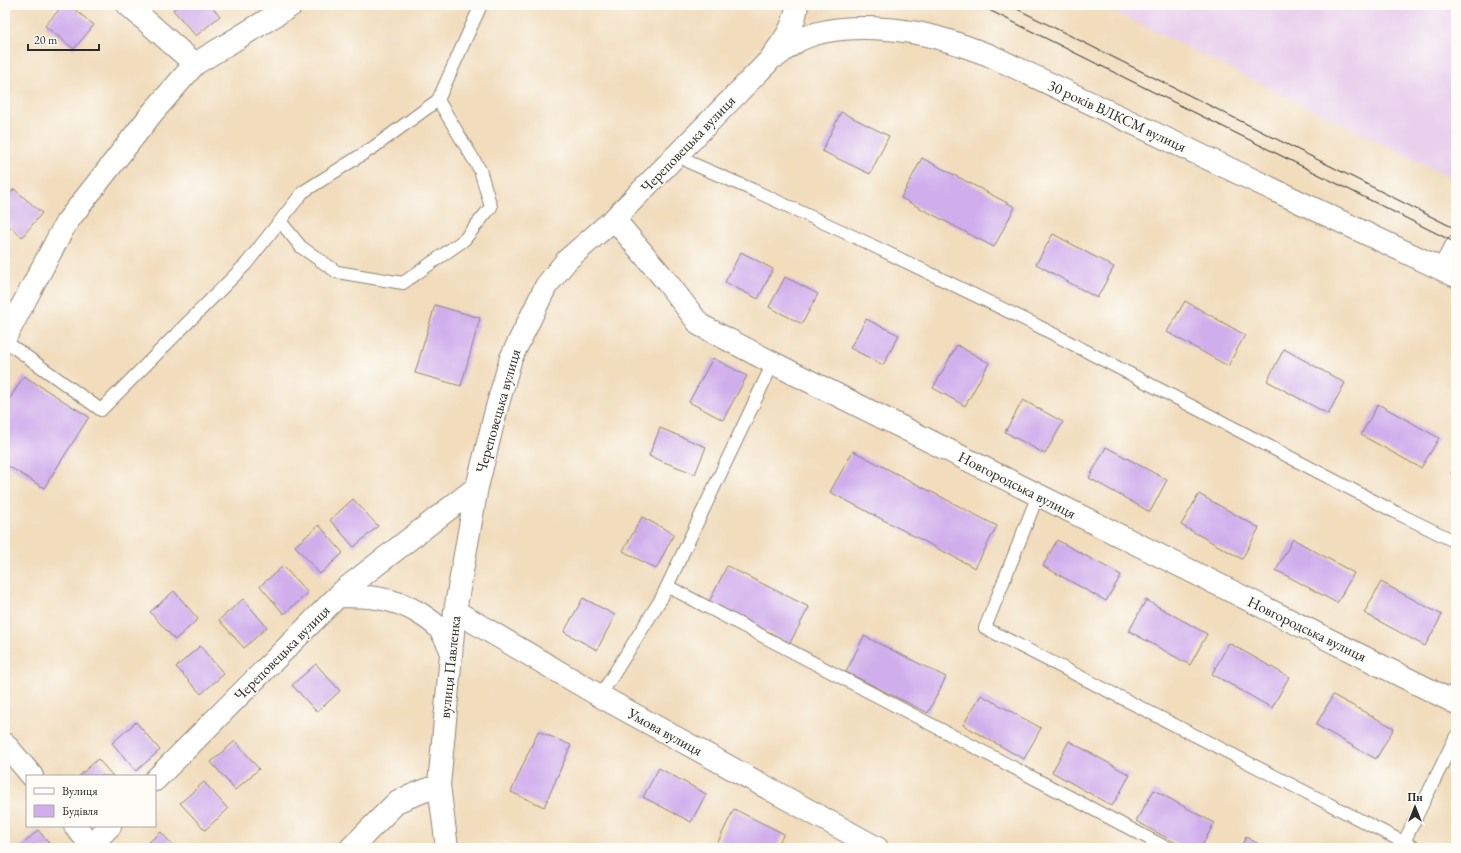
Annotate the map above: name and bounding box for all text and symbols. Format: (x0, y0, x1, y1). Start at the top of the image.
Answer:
scale bar (28, 26, 99, 52)
text: 20 m (34, 32, 58, 48)
street label: 30 років ВЛКСМ вулиця (1045, 75, 1190, 156)
street label: Череповецька вулиця (636, 91, 739, 196)
street label: Череповецька вулиця (471, 346, 524, 475)
street label: Новгородська вулиця (955, 447, 1080, 523)
street label: Новгородська вулиця (1245, 592, 1370, 666)
street label: Череповецька вулиця (230, 600, 334, 705)
street label: вулиця Павленка (435, 615, 464, 719)
street label: Умова вулиця (624, 703, 706, 760)
legend (26, 775, 156, 827)
text: Вулиця (62, 783, 98, 799)
north arrow (1395, 787, 1435, 827)
text: Пн (1407, 790, 1423, 804)
text: Будівля (62, 803, 99, 819)

